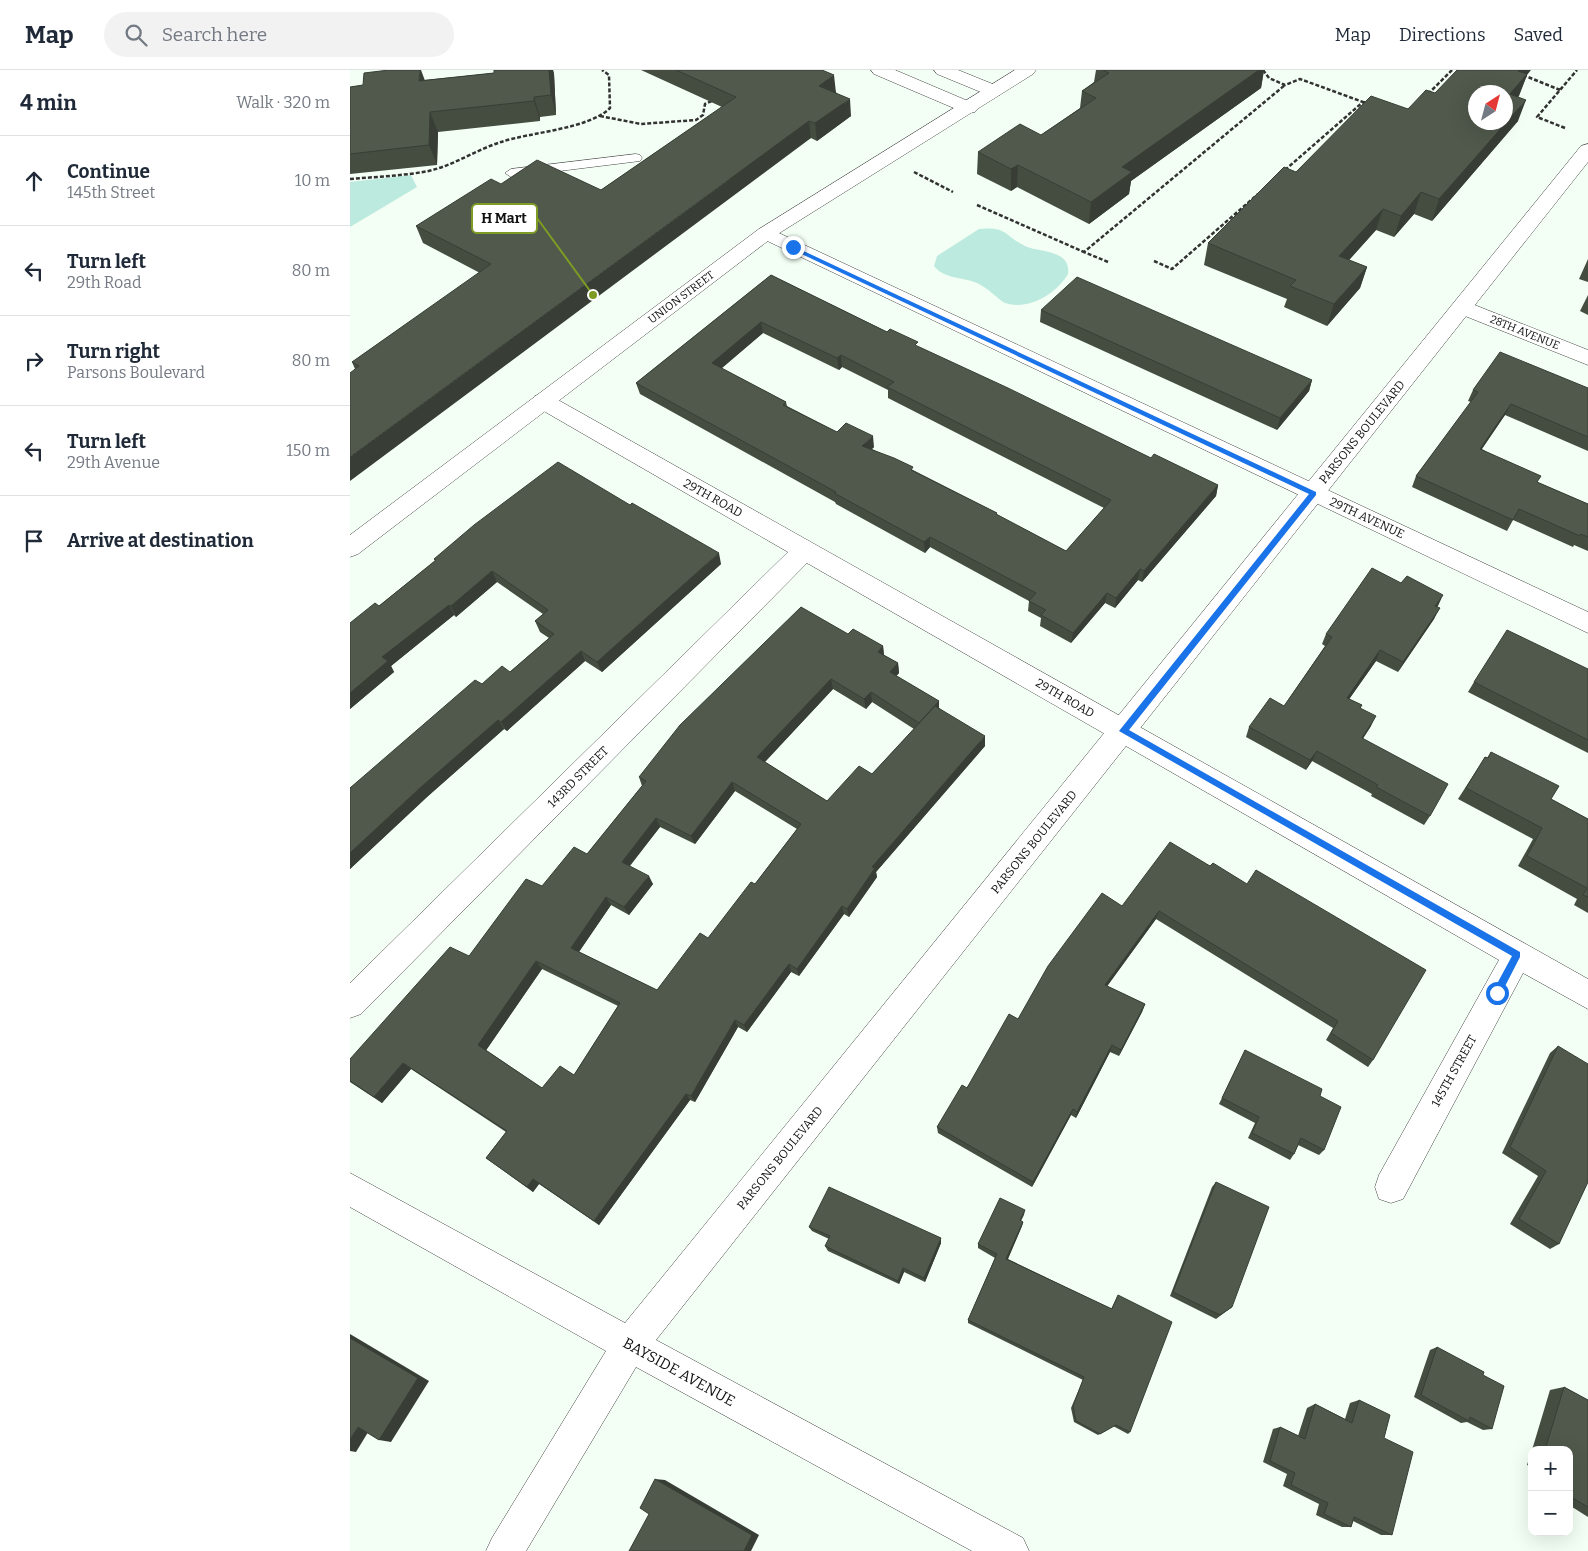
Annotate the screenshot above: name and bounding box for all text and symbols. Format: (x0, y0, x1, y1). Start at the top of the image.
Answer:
search box (104, 12, 454, 57)
text: Map (25, 21, 74, 49)
icon: search (122, 21, 150, 49)
text: Search here (162, 23, 267, 46)
text: Map (1335, 24, 1371, 46)
text: Directions (1399, 24, 1486, 46)
text: Saved (1514, 24, 1563, 46)
north arrow (1468, 85, 1513, 130)
text: 4 min (20, 90, 77, 116)
text: Walk · 320 m (236, 93, 330, 112)
text: Continue (67, 160, 150, 183)
icon: ahead (20, 167, 48, 195)
text: 10 m (295, 171, 330, 190)
text: 145th Street (67, 183, 155, 202)
callout: H Mart (472, 204, 537, 233)
text: H Mart (481, 210, 527, 227)
route end (782, 236, 805, 259)
text: Turn left (67, 250, 146, 273)
icon: left (20, 257, 48, 285)
text: 80 m (292, 261, 330, 280)
street label: UNION STREET (646, 268, 717, 326)
text: 29th Road (67, 273, 142, 292)
street label: 28TH AVENUE (1488, 313, 1562, 352)
text: Turn right (67, 340, 160, 363)
icon: right (20, 347, 48, 375)
text: 80 m (292, 351, 330, 370)
text: Parsons Boulevard (67, 363, 205, 382)
street label: PARSONS BOULEVARD (1316, 378, 1408, 486)
text: Turn left (67, 430, 146, 453)
icon: left (20, 437, 48, 465)
text: 150 m (286, 441, 330, 460)
text: 29th Avenue (67, 453, 160, 472)
street label: 29TH ROAD (681, 476, 745, 520)
street label: 29TH AVENUE (1327, 495, 1407, 541)
icon: arrive (20, 527, 48, 555)
text: Arrive at destination (67, 529, 254, 552)
street label: 29TH ROAD (1033, 676, 1097, 720)
street label: 143RD STREET (545, 744, 611, 810)
street label: PARSONS BOULEVARD (988, 788, 1080, 896)
route start (1486, 982, 1509, 1005)
street label: 145TH STREET (1429, 1033, 1479, 1109)
street label: PARSONS BOULEVARD (734, 1104, 826, 1212)
street label: BAYSIDE AVENUE (620, 1334, 738, 1410)
map controls (1528, 1446, 1573, 1536)
button: + (1528, 1446, 1573, 1491)
button: − (1528, 1491, 1573, 1536)

